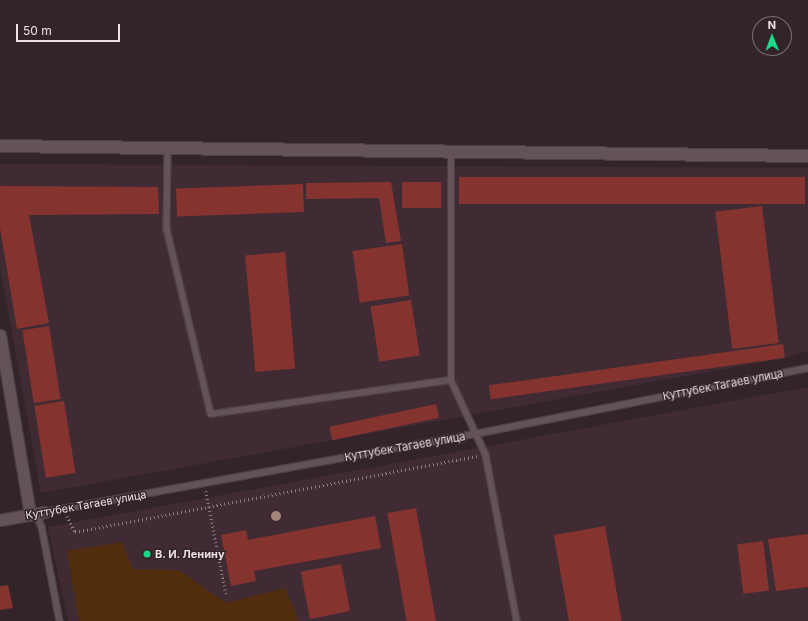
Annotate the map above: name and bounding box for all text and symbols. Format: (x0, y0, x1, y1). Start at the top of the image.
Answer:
scale bar (18, 16, 122, 42)
north arrow (752, 16, 792, 56)
text: N (767, 18, 776, 32)
text: 50 m (23, 23, 52, 38)
street label: Куттубек Тагаев улица (662, 367, 784, 403)
street label: Куттубек Тагаев улица (344, 430, 466, 464)
street label: Куттубек Тагаев улица (25, 488, 147, 522)
place label: В. И. Ленину (155, 547, 225, 561)
marker: В. И. Ленину (142, 549, 152, 559)

